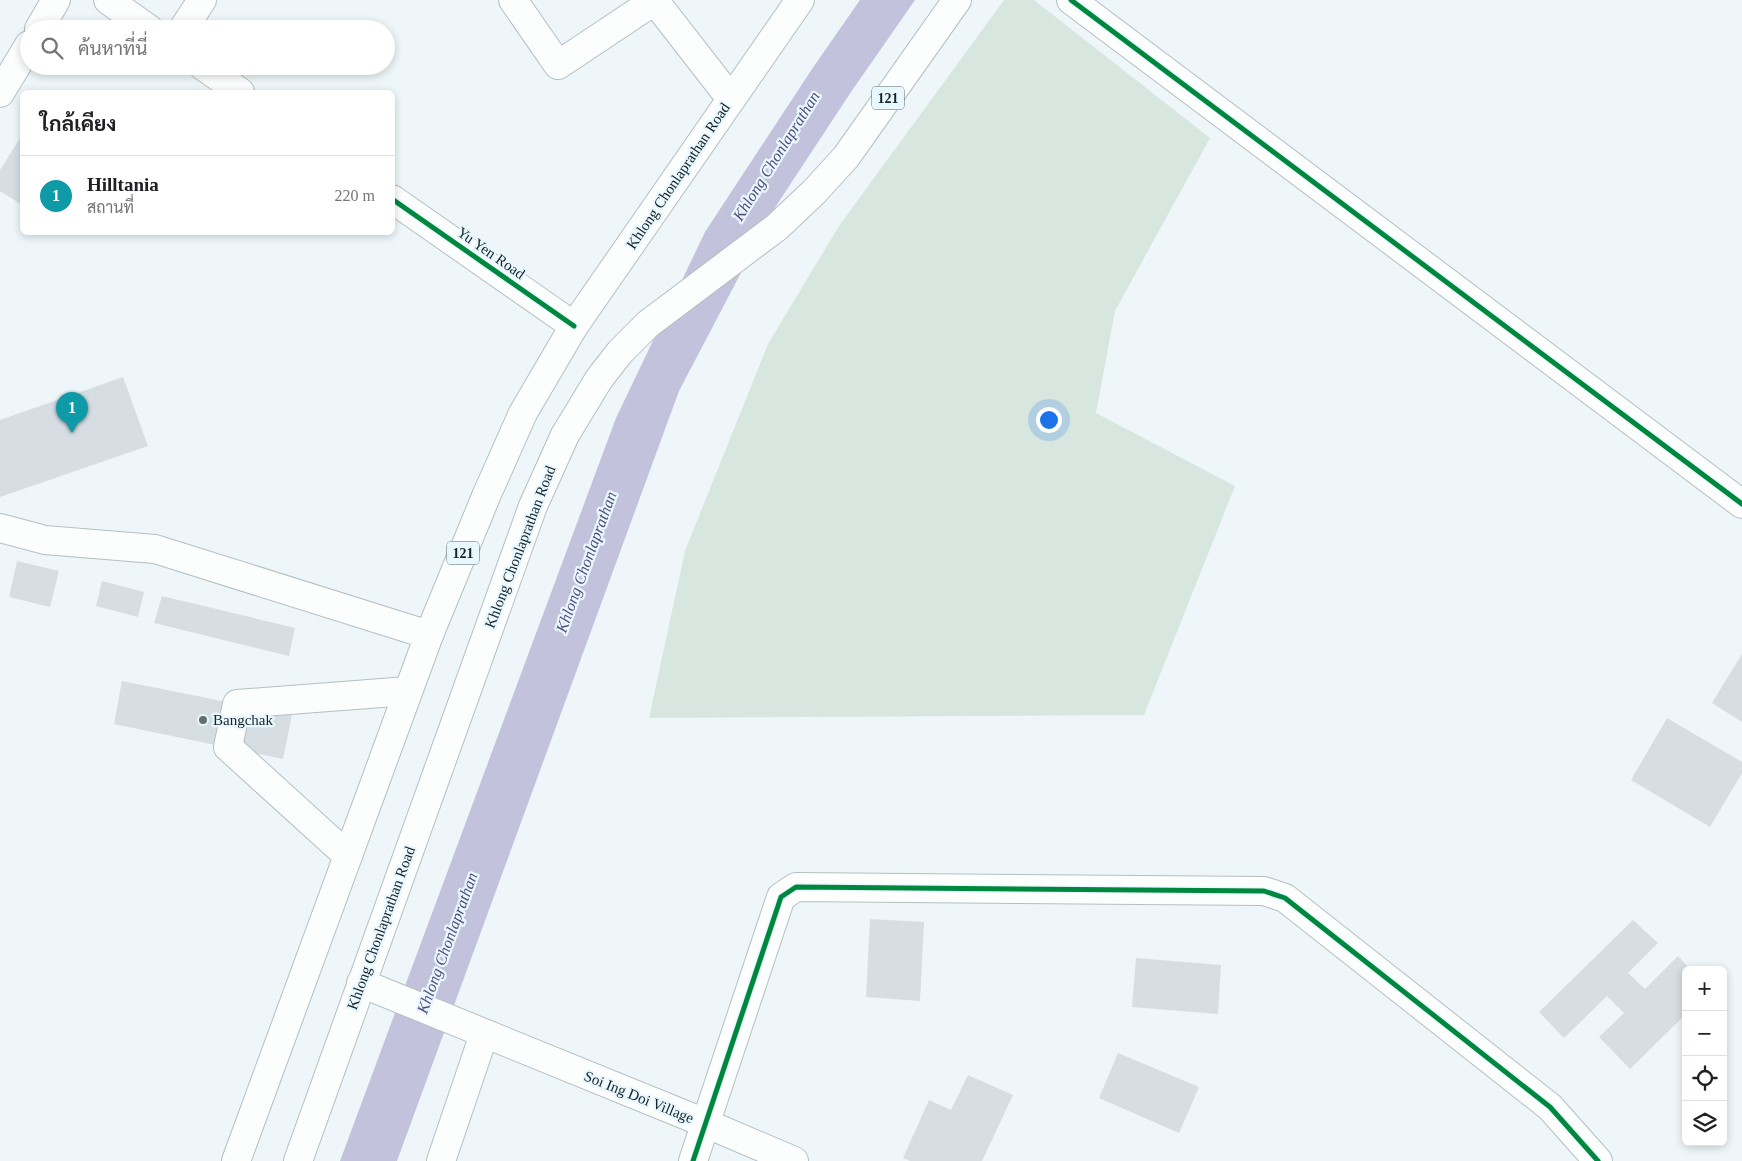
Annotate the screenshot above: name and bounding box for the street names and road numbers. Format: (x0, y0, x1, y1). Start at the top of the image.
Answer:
road number: 121 (872, 86, 904, 110)
street label: Khlong Chonlaprathan Road (623, 100, 733, 252)
street label: Yu Yen Road (454, 224, 528, 282)
street label: Khlong Chonlaprathan Road (482, 463, 559, 630)
road number: 121 (447, 542, 479, 564)
street label: Khlong Chonlaprathan Road (344, 844, 418, 1012)
street label: Soi Ing Doi Village (582, 1068, 696, 1126)

